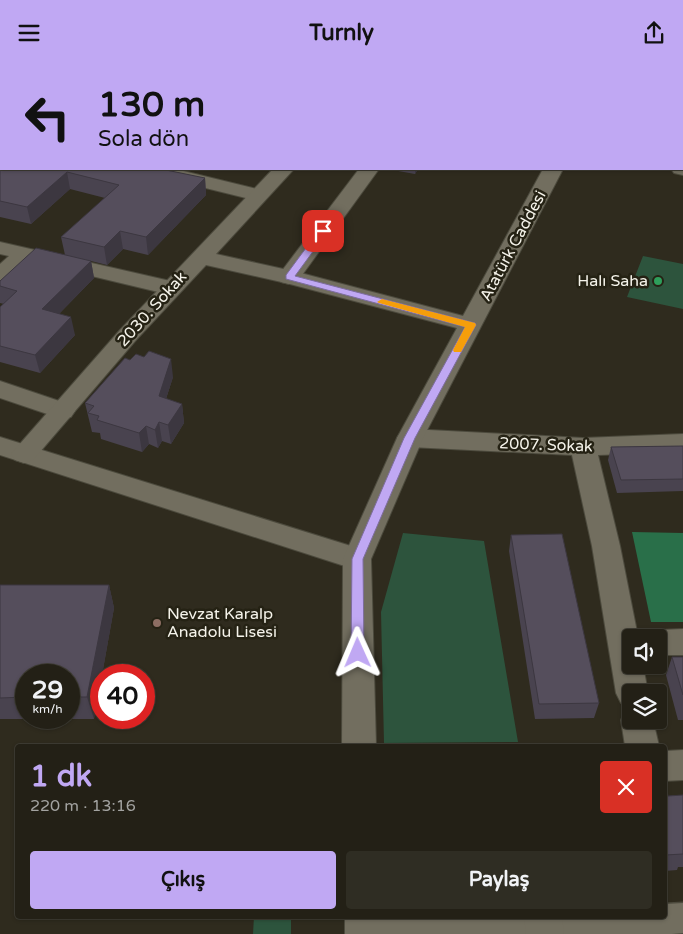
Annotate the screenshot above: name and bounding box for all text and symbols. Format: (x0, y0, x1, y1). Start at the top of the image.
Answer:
icon: menu (15, 19, 43, 47)
icon: share (640, 19, 668, 47)
text: Turnly (309, 20, 374, 46)
text: 130 m (98, 84, 205, 126)
icon: left (15, 85, 80, 150)
text: Sola dön (98, 126, 189, 152)
street label: Atatürk Caddesi (475, 187, 551, 305)
pin (302, 210, 344, 252)
icon: arrive (309, 217, 337, 245)
street label: 2030. Sokak (113, 267, 191, 351)
place label: Halı Saha (577, 271, 648, 291)
marker: Halı Saha (652, 275, 664, 287)
street label: 2007. Sokak (499, 433, 593, 457)
place label: Nevzat Karalp Anadolu Lisesi (167, 604, 277, 642)
marker: Nevzat Karalp Anadolu Lisesi (151, 617, 163, 629)
position arrow (331, 626, 383, 678)
map controls (622, 629, 667, 729)
button: sound (622, 629, 667, 674)
speed limit sign: 40 (90, 664, 155, 729)
text: 29 (32, 675, 63, 705)
button: layers (622, 684, 667, 729)
text: km/h (32, 702, 63, 716)
text: 1 dk (30, 758, 92, 795)
button: close (600, 761, 652, 813)
text: 220 m · 13:16 (30, 796, 136, 816)
button: Çıkış (30, 851, 336, 909)
button: Paylaş (346, 851, 652, 909)

